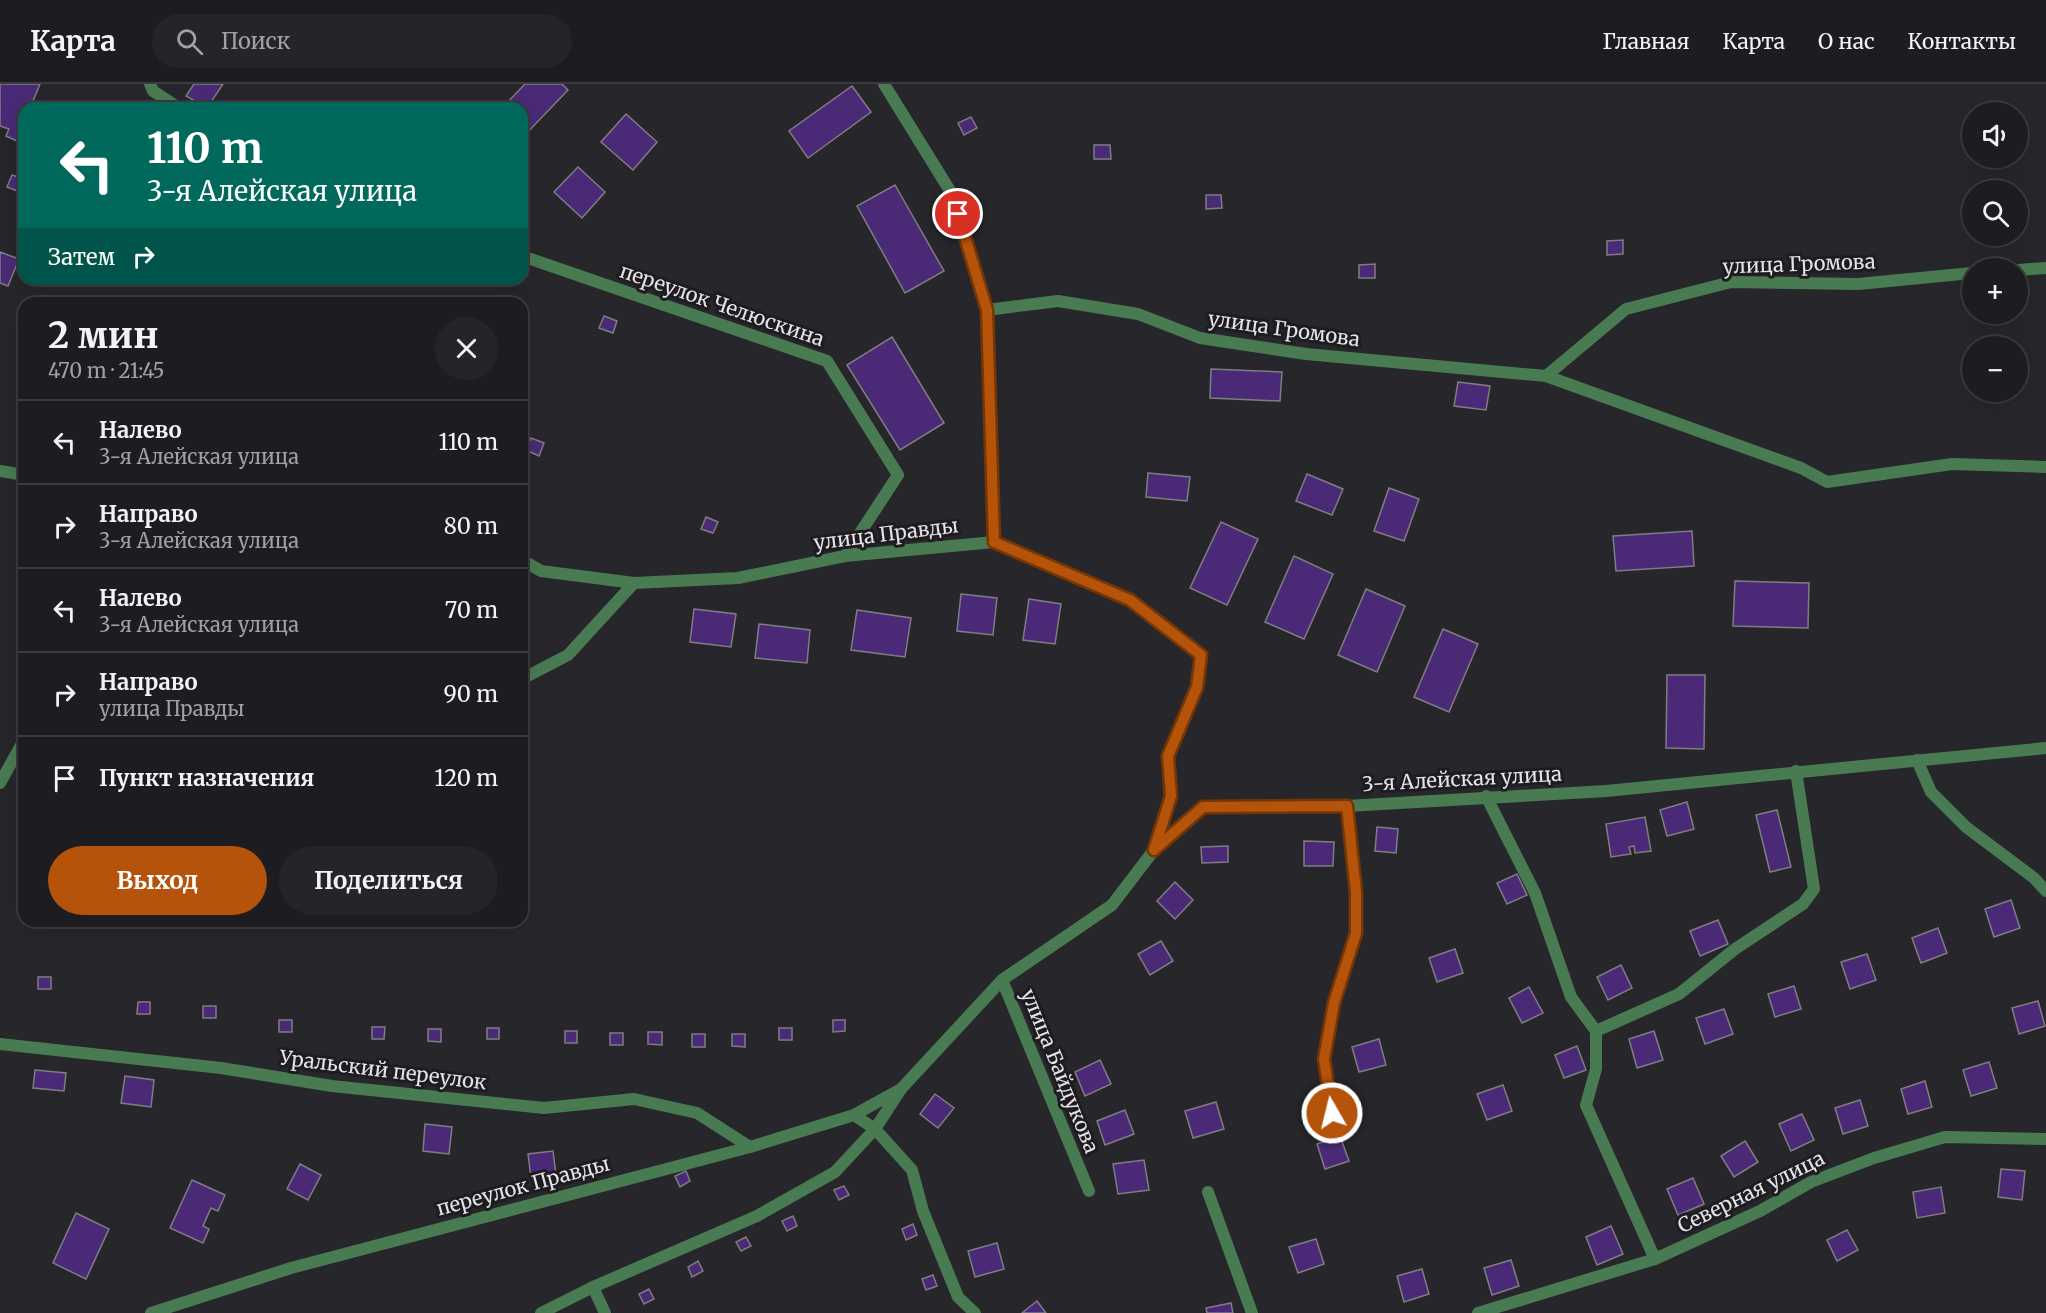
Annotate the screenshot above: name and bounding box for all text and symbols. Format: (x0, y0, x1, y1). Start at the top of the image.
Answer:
search box (152, 14, 572, 68)
text: Карта (30, 23, 116, 59)
icon: search (173, 25, 206, 58)
text: Поиск (221, 27, 291, 55)
text: Главная (1603, 28, 1690, 55)
text: Карта (1723, 28, 1785, 55)
text: О нас (1818, 28, 1875, 55)
text: Контакты (1908, 28, 2016, 55)
map controls (1962, 102, 2028, 402)
button: sound (1962, 102, 2028, 168)
text: 110 m (147, 122, 263, 174)
icon: left (48, 126, 126, 204)
text: 3-я Алейская улица (147, 174, 417, 208)
button: search (1962, 180, 2028, 246)
pin (932, 188, 983, 239)
icon: arrive (941, 197, 974, 230)
icon: right (127, 240, 160, 273)
text: Затем (48, 243, 115, 271)
street label: улица Громова (1722, 248, 1876, 279)
street label: переулок Челюскина (617, 258, 828, 351)
button: + (1962, 258, 2028, 324)
street label: улица Громова (1207, 305, 1362, 352)
text: 2 мин (48, 313, 159, 358)
button: close (435, 317, 498, 380)
button: − (1962, 336, 2028, 402)
text: 470 m · 21:45 (48, 358, 164, 383)
text: Налево (99, 416, 182, 444)
icon: left (48, 426, 81, 459)
text: 110 m (439, 428, 498, 456)
text: 3-я Алейская улица (99, 444, 299, 469)
text: Направо (99, 500, 198, 528)
icon: right (48, 510, 81, 543)
text: 80 m (444, 512, 498, 540)
street label: улица Правды (812, 512, 960, 555)
text: 3-я Алейская улица (99, 528, 299, 553)
text: Налево (99, 584, 182, 612)
icon: left (48, 594, 81, 627)
text: 70 m (445, 596, 498, 624)
text: 3-я Алейская улица (99, 612, 299, 637)
text: Направо (99, 668, 198, 696)
icon: right (48, 678, 81, 711)
text: 90 m (443, 680, 498, 708)
text: улица Правды (99, 696, 245, 721)
street label: 3-я Алейская улица (1361, 761, 1563, 796)
icon: arrive (48, 762, 81, 795)
text: Пункт назначения (99, 764, 314, 792)
text: 120 m (434, 764, 498, 792)
button: Выход (48, 846, 267, 915)
button: Поделиться (279, 846, 498, 915)
street label: улица Байдукова (1016, 985, 1105, 1157)
street label: Уральский переулок (277, 1044, 488, 1095)
position arrow (1300, 1081, 1364, 1145)
street label: Северная улица (1673, 1145, 1829, 1238)
street label: переулок Правды (433, 1150, 612, 1221)

